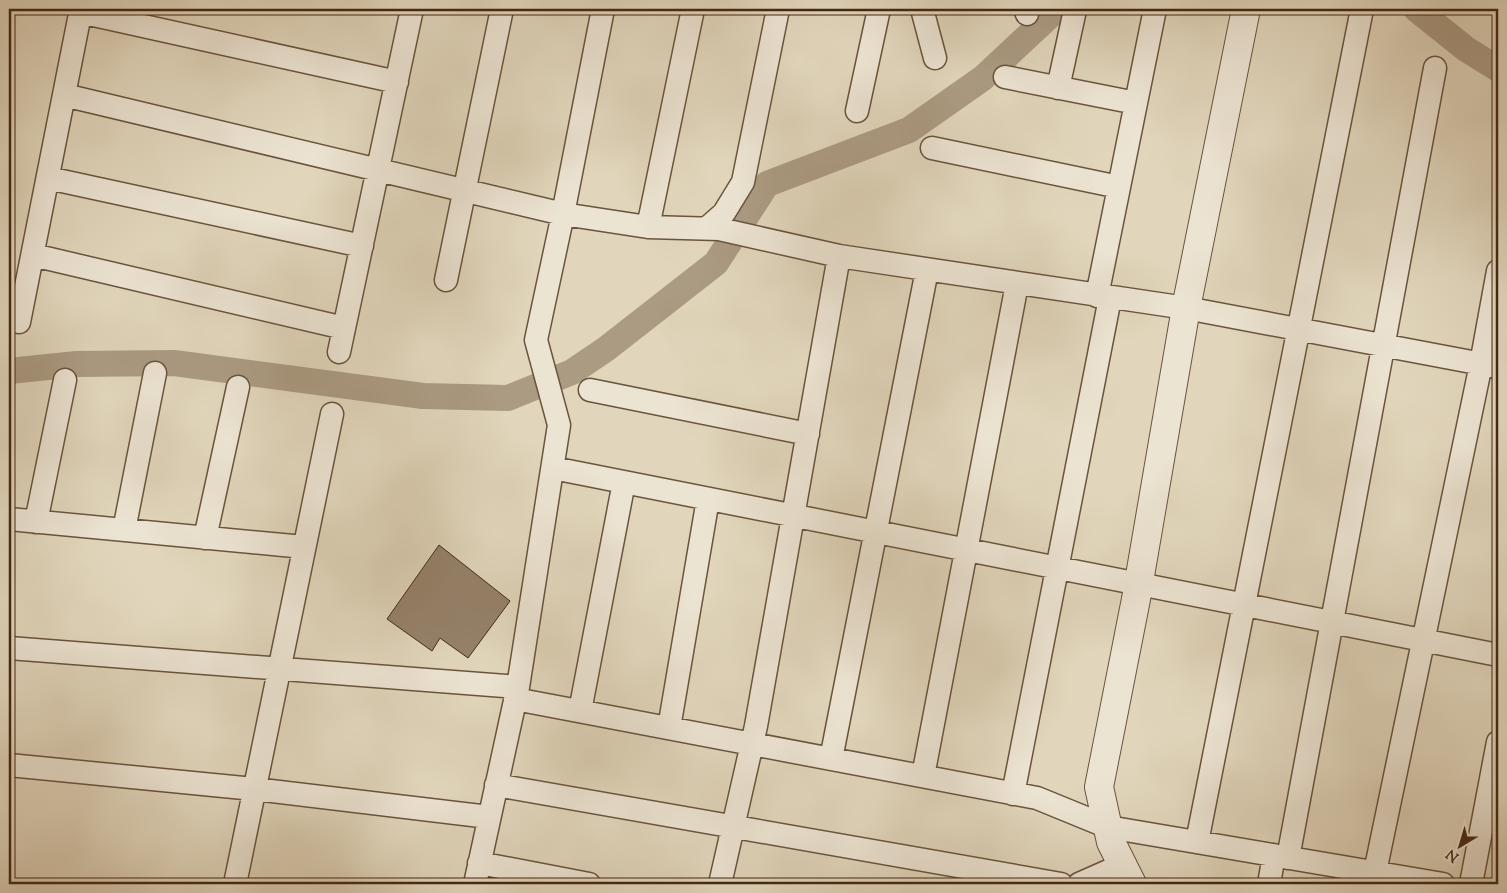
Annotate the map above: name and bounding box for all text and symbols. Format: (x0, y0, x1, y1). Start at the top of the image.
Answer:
north arrow (1434, 820, 1484, 870)
text: N (1443, 843, 1464, 866)

